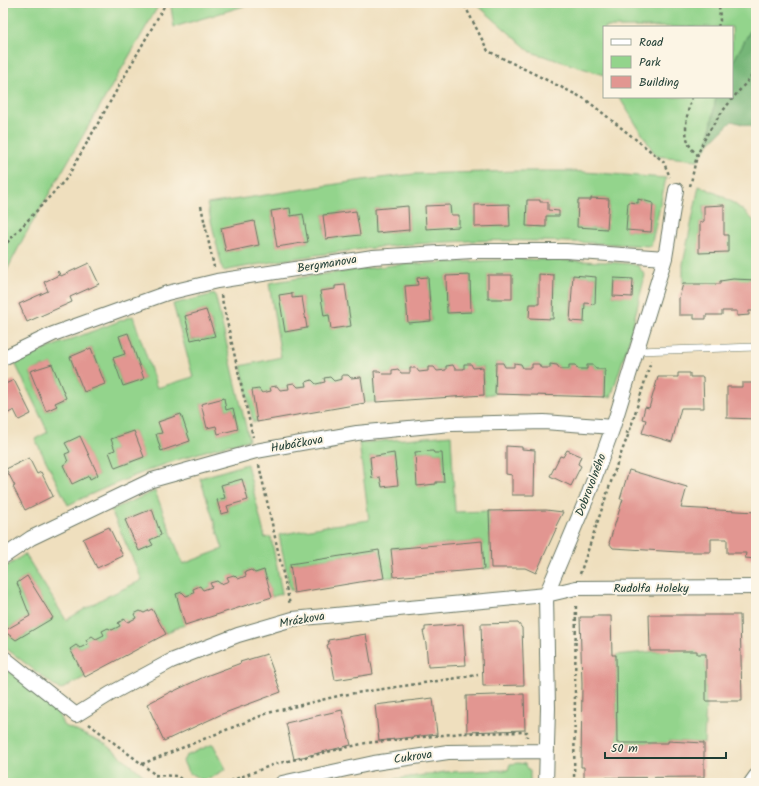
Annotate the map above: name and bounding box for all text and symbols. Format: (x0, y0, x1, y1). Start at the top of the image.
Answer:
legend (603, 26, 733, 98)
text: Road (639, 33, 664, 52)
text: Park (639, 53, 661, 72)
text: Building (639, 73, 679, 92)
street label: Bergmanova (296, 250, 359, 278)
street label: Hubáčkova (269, 430, 325, 458)
street label: Dobrovolného (570, 451, 612, 519)
street label: Rudolfa Holeky (613, 579, 689, 598)
street label: Mrázkova (278, 607, 327, 633)
scale bar (605, 734, 726, 760)
text: 50 m (611, 739, 638, 758)
street label: Cukrova (393, 745, 434, 769)

